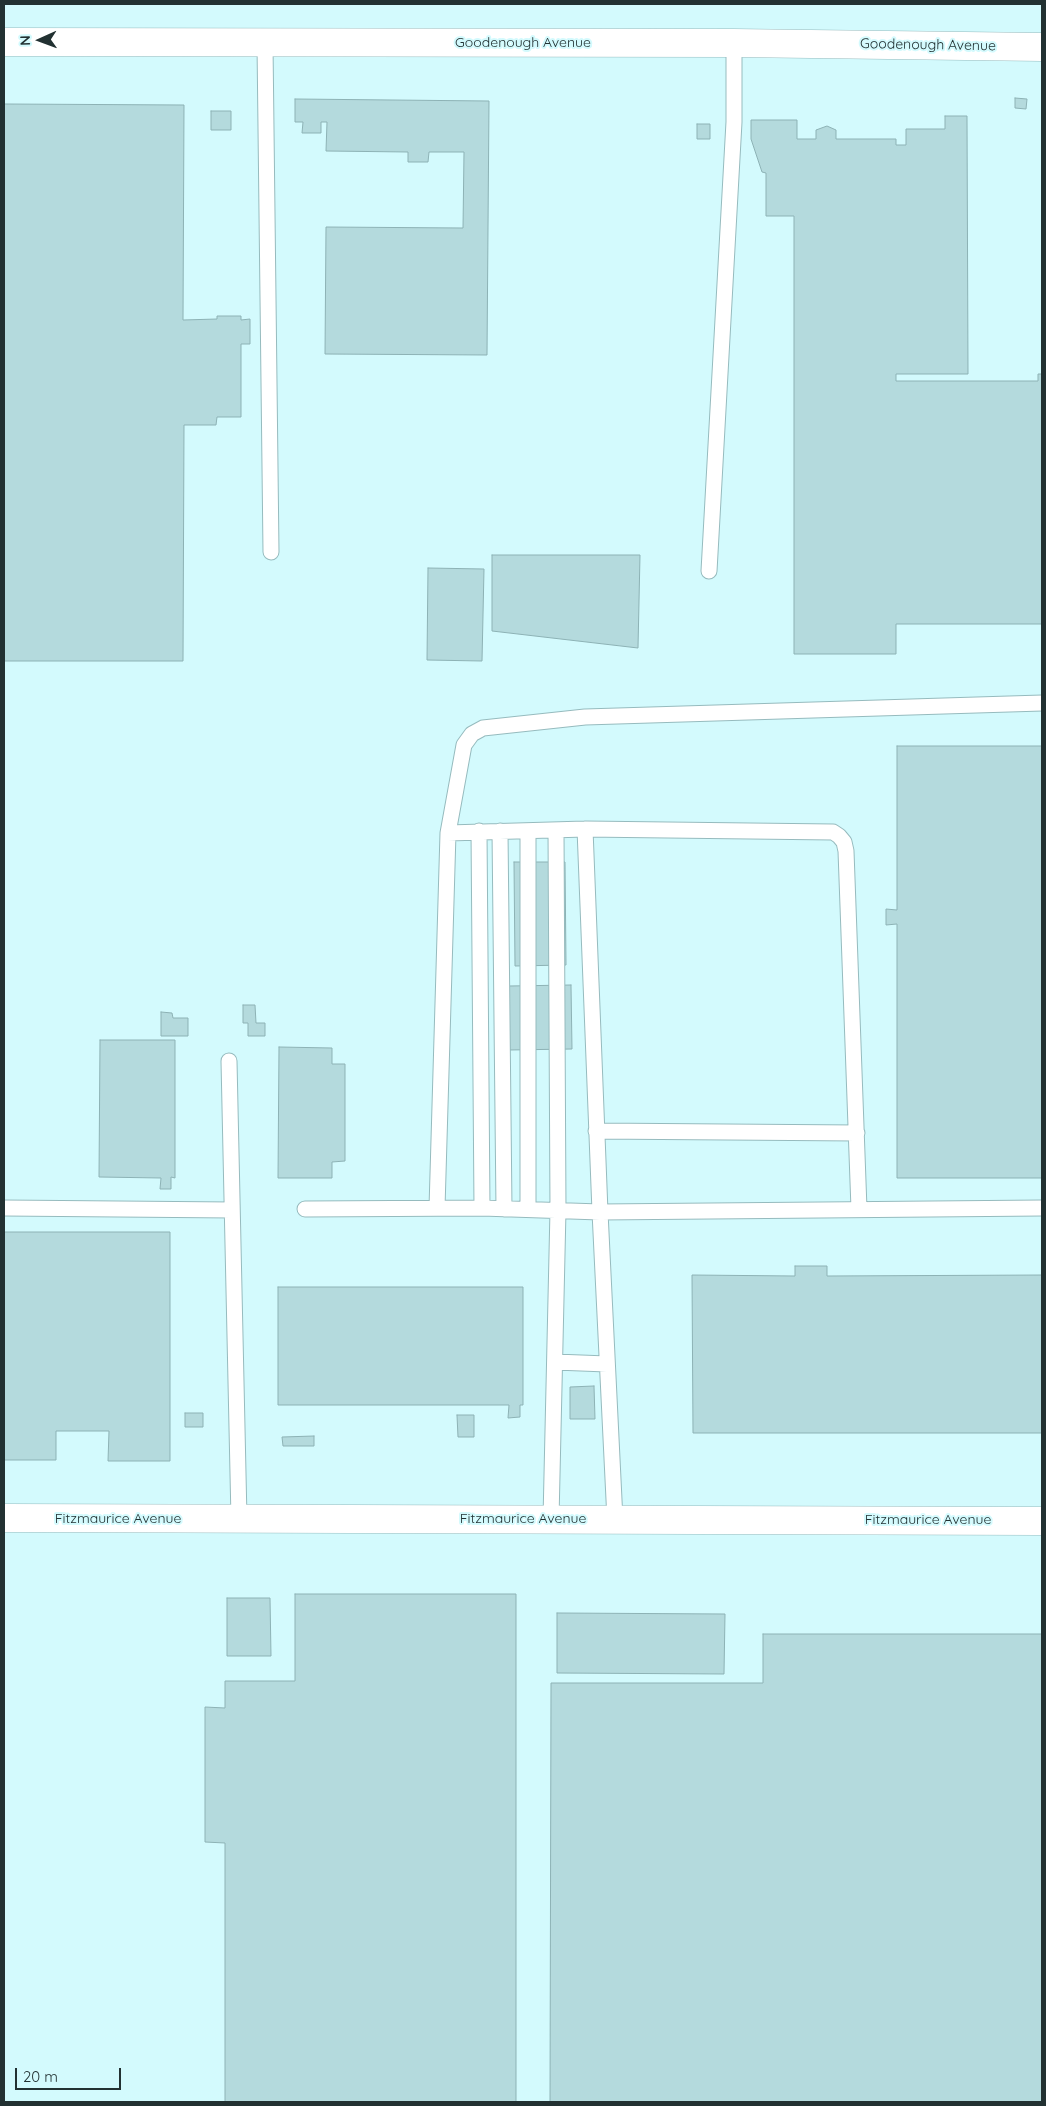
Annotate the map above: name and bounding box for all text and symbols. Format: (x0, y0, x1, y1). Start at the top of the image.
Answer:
north arrow (15, 15, 65, 65)
text: N (16, 35, 34, 46)
street label: Goodenough Avenue (455, 35, 591, 51)
street label: Goodenough Avenue (860, 35, 996, 55)
street label: Fitzmaurice Avenue (55, 1511, 181, 1527)
street label: Fitzmaurice Avenue (460, 1511, 586, 1527)
street label: Fitzmaurice Avenue (865, 1512, 991, 1528)
scale bar (18, 2058, 124, 2090)
text: 20 m (23, 2067, 58, 2086)

